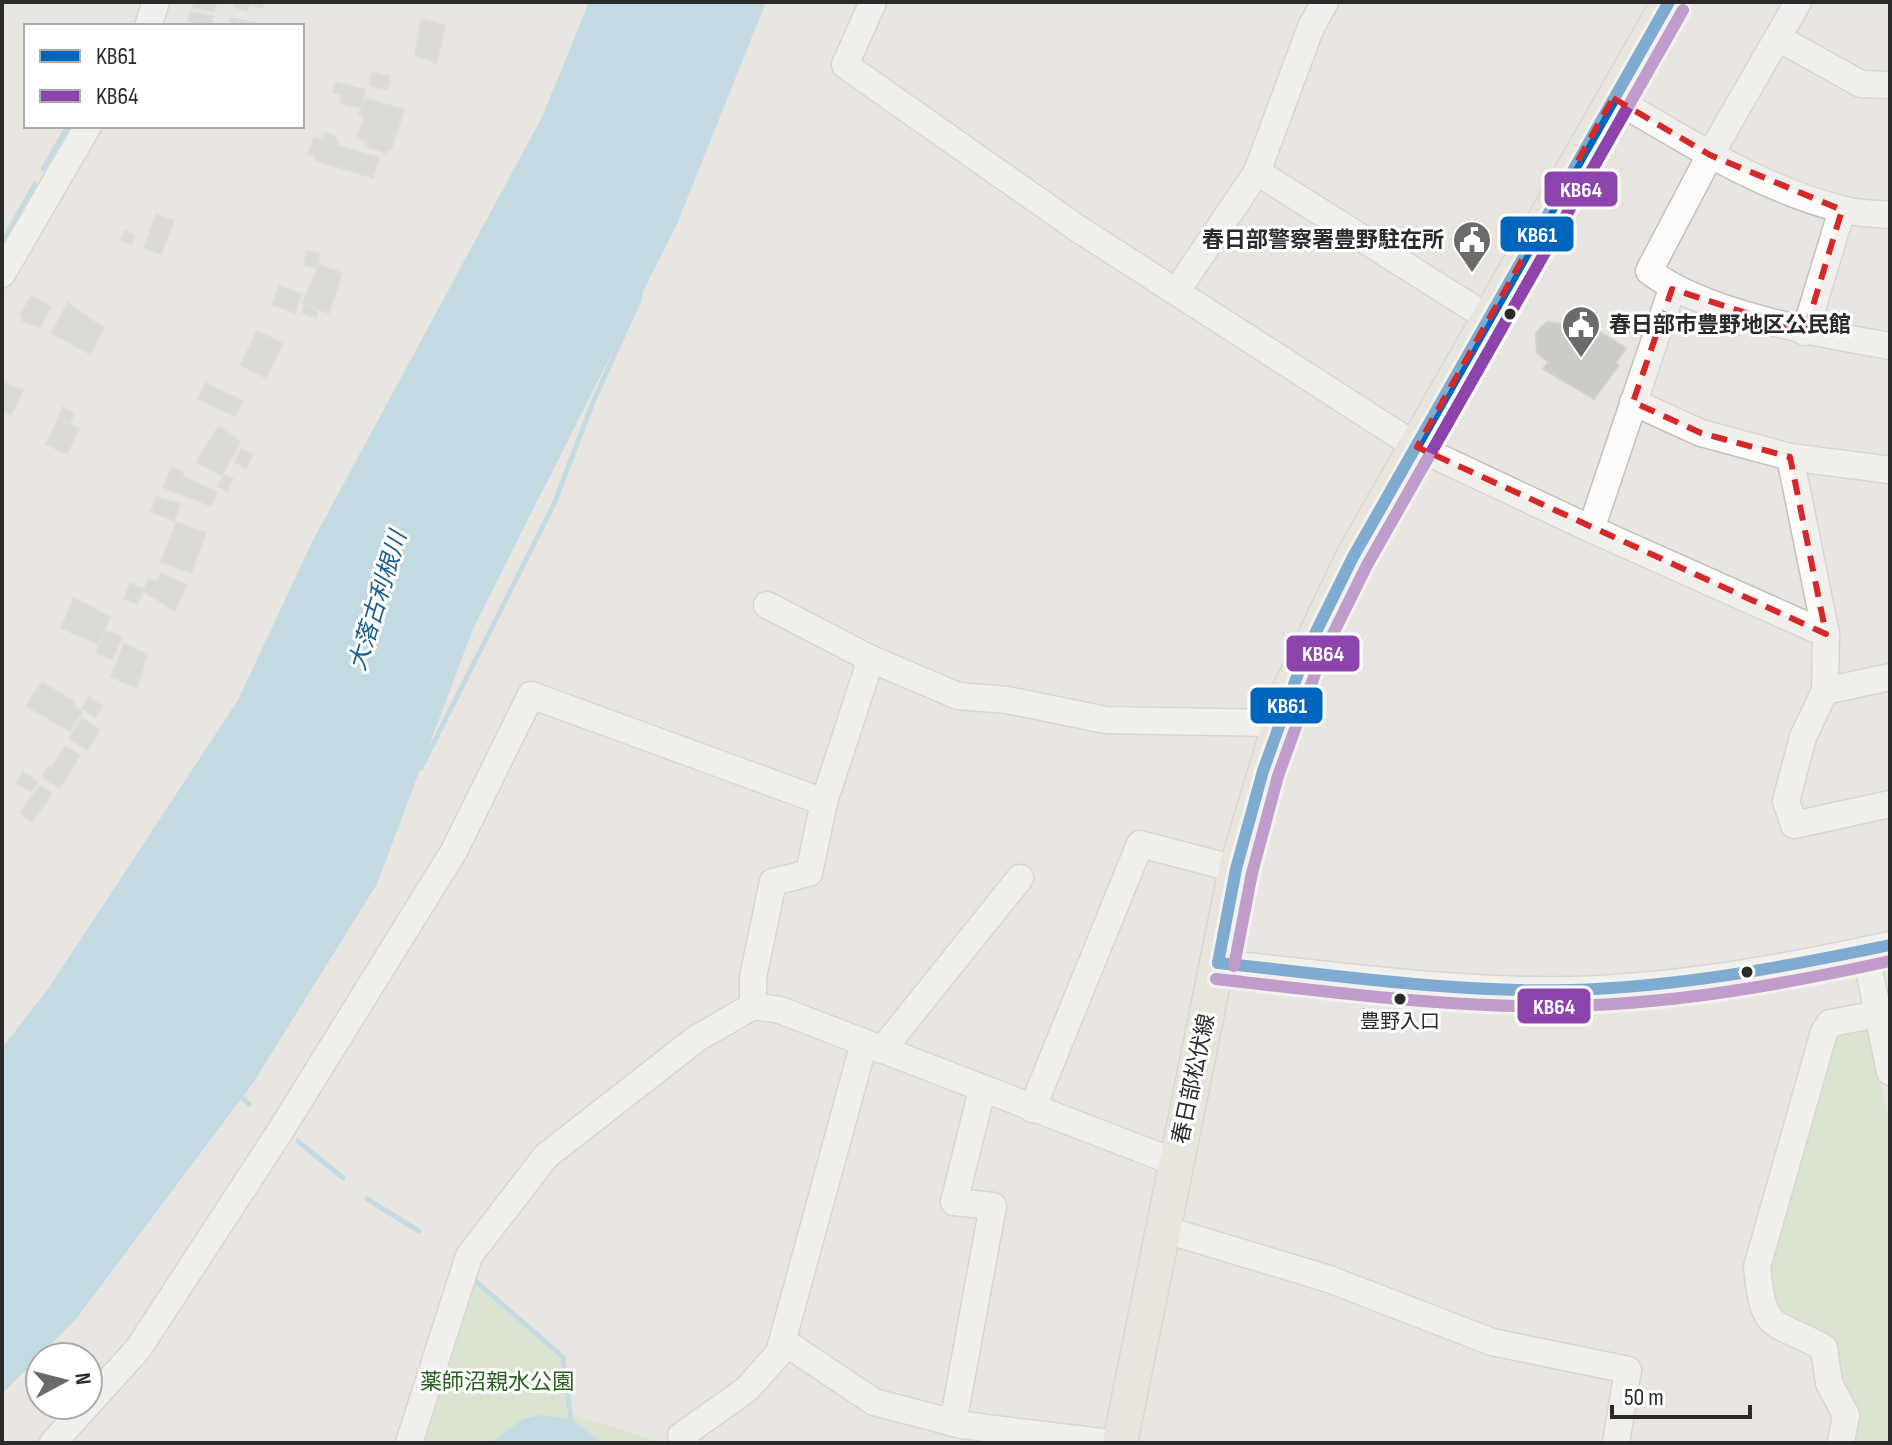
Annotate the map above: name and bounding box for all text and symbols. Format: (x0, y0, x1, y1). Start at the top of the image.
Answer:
legend (24, 24, 304, 128)
text: KB61 (96, 42, 137, 71)
text: KB64 (96, 82, 138, 111)
line badge: KB64 (1543, 170, 1619, 208)
text: KB64 (1560, 177, 1602, 204)
line badge: KB61 (1499, 215, 1575, 253)
public building icon: 春日部警察署豊野駐在所 (1451, 219, 1493, 274)
text: KB61 (1517, 222, 1557, 249)
place label: 春日部警察署豊野駐在所 (1202, 227, 1444, 254)
public building icon: 春日部市豊野地区公民館 (1560, 304, 1602, 359)
unlabelled marker (1502, 306, 1518, 322)
place label: 春日部市豊野地区公民館 (1609, 312, 1851, 339)
water label: 大落古利根川 (343, 525, 414, 674)
line badge: KB64 (1285, 634, 1361, 673)
text: KB64 (1302, 641, 1344, 668)
line badge: KB61 (1249, 686, 1324, 725)
text: KB61 (1267, 693, 1307, 720)
unlabelled marker (1739, 964, 1755, 980)
line badge: KB64 (1516, 987, 1592, 1025)
marker: 豊野入口 (1392, 991, 1408, 1007)
text: KB64 (1533, 994, 1575, 1021)
place label: 豊野入口 (1360, 1010, 1440, 1034)
street label: 春日部松伏線 (1167, 1012, 1221, 1146)
north arrow (24, 1341, 104, 1421)
park label: 薬師沼親水公園 (420, 1369, 574, 1396)
scale bar (1612, 1369, 1750, 1419)
text: N (68, 1371, 96, 1386)
text: 50 m (1624, 1383, 1664, 1412)

